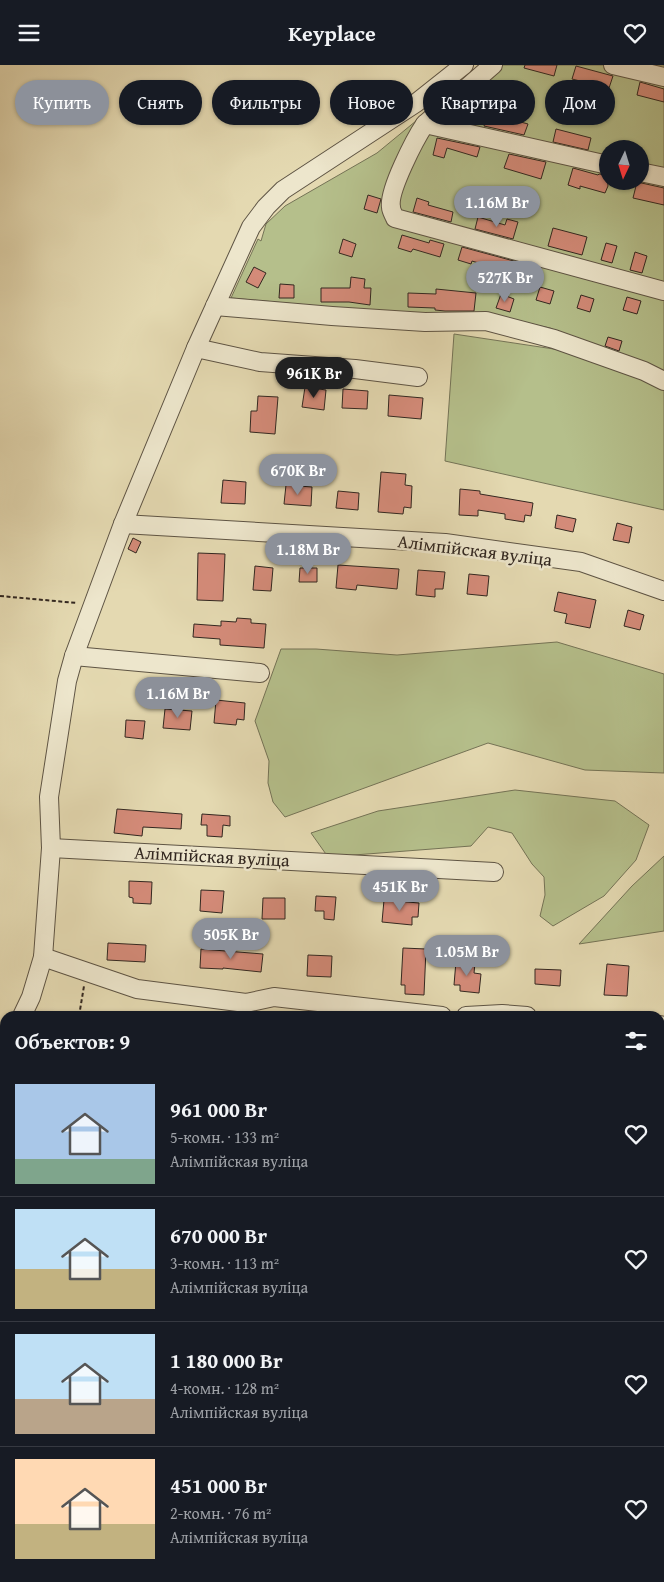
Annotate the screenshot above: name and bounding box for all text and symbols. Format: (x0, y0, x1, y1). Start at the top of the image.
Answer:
text: Keyplace (288, 17, 376, 49)
icon: menu (15, 19, 43, 47)
icon: heart (621, 19, 649, 47)
chip: Купить (15, 80, 109, 125)
chip: Снять (119, 80, 202, 125)
chip: Фильтры (212, 80, 320, 125)
chip: Новое (330, 80, 413, 125)
chip: Квартира (423, 80, 535, 125)
chip: Дом (545, 80, 615, 125)
north arrow (599, 140, 649, 190)
map controls (599, 140, 649, 190)
pin: 1.16M Br (445, 185, 549, 228)
text: 1.16M Br (465, 190, 529, 214)
pin: 527K Br (459, 261, 551, 303)
text: 527K Br (477, 265, 533, 289)
pin: 961K Br (268, 357, 360, 399)
text: 961K Br (286, 361, 342, 385)
pin: 670K Br (252, 453, 344, 496)
text: 670K Br (270, 458, 326, 482)
street label: Алімпійская вуліца (396, 527, 554, 573)
pin: 1.18M Br (256, 533, 360, 575)
text: 1.18M Br (276, 537, 340, 561)
pin: 1.16M Br (126, 677, 230, 719)
text: 1.16M Br (146, 681, 210, 705)
street label: Алімпійская вуліца (134, 838, 291, 874)
pin: 451K Br (354, 869, 446, 912)
text: 451K Br (372, 874, 428, 898)
pin: 505K Br (185, 917, 277, 960)
text: 505K Br (203, 922, 259, 946)
pin: 1.05M Br (415, 935, 519, 977)
text: 1.05M Br (435, 939, 499, 963)
text: Объектов: 9 (15, 1026, 130, 1057)
icon: filters (622, 1027, 650, 1055)
text: 961 000 Br (170, 1094, 267, 1125)
icon: home (55, 1104, 115, 1164)
icon: heart (622, 1120, 650, 1148)
text: 5-комн. · 133 m² (170, 1125, 279, 1149)
text: Алімпійская вуліца (170, 1149, 308, 1173)
text: 670 000 Br (170, 1220, 267, 1251)
icon: home (55, 1229, 115, 1289)
icon: heart (622, 1245, 650, 1273)
text: 3-комн. · 113 m² (170, 1251, 279, 1275)
text: Алімпійская вуліца (170, 1275, 308, 1299)
text: 1 180 000 Br (170, 1345, 283, 1376)
icon: home (55, 1354, 115, 1414)
icon: heart (622, 1370, 650, 1398)
text: 4-комн. · 128 m² (170, 1376, 279, 1400)
text: Алімпійская вуліца (170, 1400, 308, 1424)
text: 451 000 Br (170, 1470, 267, 1501)
icon: home (55, 1479, 115, 1539)
icon: heart (622, 1495, 650, 1523)
text: 2-комн. · 76 m² (170, 1501, 271, 1525)
text: Алімпійская вуліца (170, 1525, 308, 1549)

